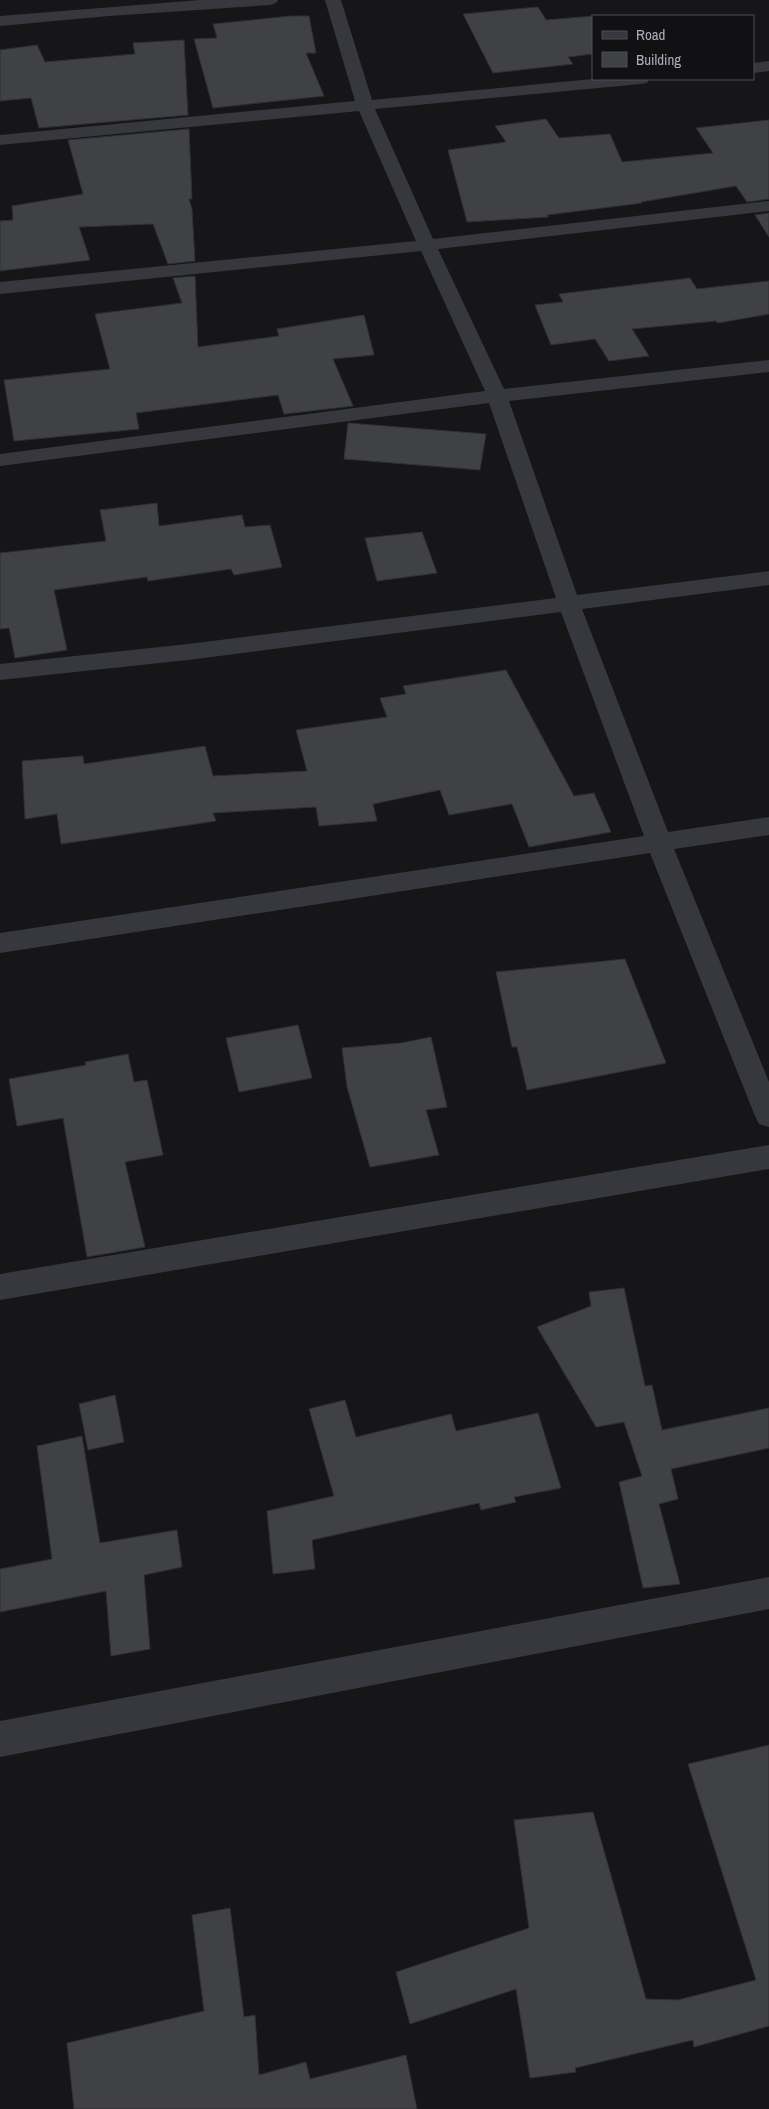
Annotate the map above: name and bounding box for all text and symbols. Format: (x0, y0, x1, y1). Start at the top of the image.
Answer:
legend (592, 15, 754, 80)
text: Road (636, 24, 665, 45)
text: Building (636, 49, 681, 70)

